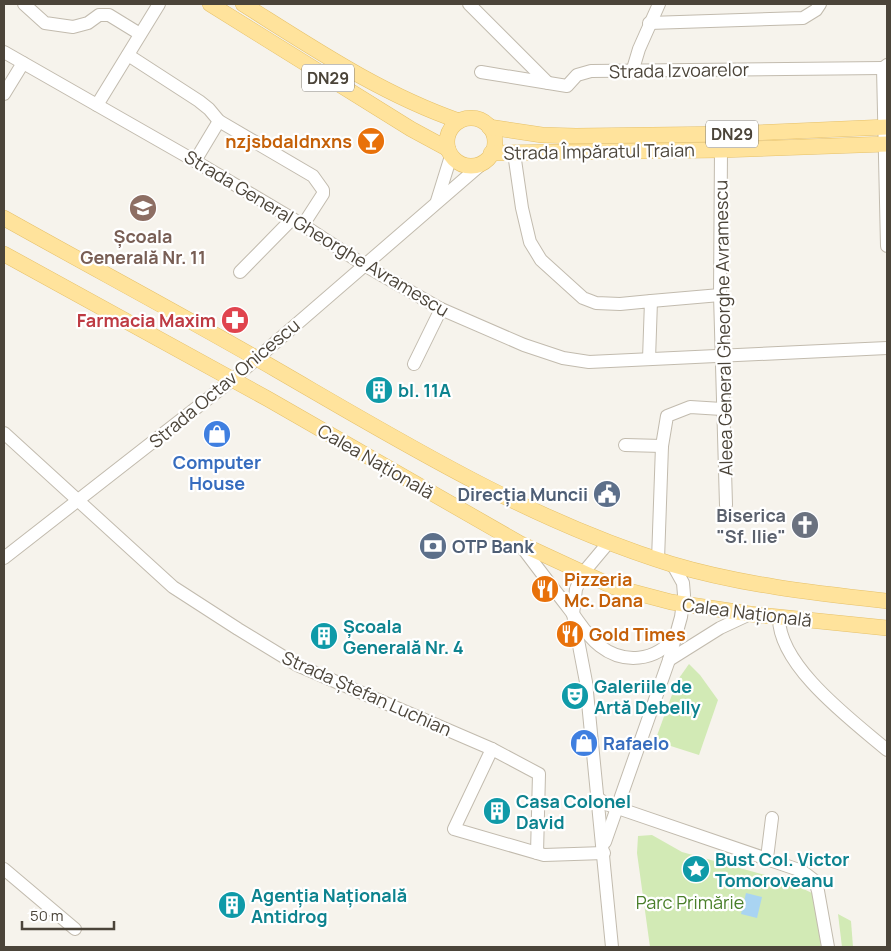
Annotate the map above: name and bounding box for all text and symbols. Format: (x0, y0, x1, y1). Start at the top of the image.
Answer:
street label: Strada Izvoarelor (609, 57, 750, 83)
road number: DN29 (302, 64, 354, 92)
road number: DN29 (706, 120, 758, 148)
bar icon: nzjsbdaldnxns (356, 126, 386, 156)
place label: nzjsbdaldnxns (225, 129, 352, 153)
street label: Strada Împăratul Traian (503, 137, 695, 165)
street label: Strada General Gheorghe Avramescu (180, 144, 454, 322)
street label: Aleea General Gheorghe Avramescu (708, 180, 738, 476)
school or university icon: Școala Generală Nr. 11 (128, 193, 158, 223)
place label: Școala Generală Nr. 11 (80, 224, 206, 269)
pharmacy icon: Farmacia Maxim (220, 305, 250, 335)
place label: Farmacia Maxim (77, 308, 216, 332)
street label: Strada Octav Onicescu (144, 313, 304, 453)
building icon: bl. 11A (364, 375, 394, 405)
place label: bl. 11A (398, 378, 451, 402)
street label: Calea Națională (314, 418, 438, 504)
shop icon: Computer House (202, 419, 232, 449)
place label: Computer House (173, 450, 261, 495)
public building icon: Direcția Muncii (592, 479, 622, 509)
place label: Direcția Muncii (457, 482, 588, 507)
place label: Biserica "Sf. Ilie" (716, 503, 786, 548)
church icon: Biserica "Sf. Ilie" (790, 510, 820, 540)
bank icon: OTP Bank (418, 531, 448, 561)
place label: OTP Bank (452, 534, 535, 558)
place label: Pizzeria Mc. Dana (564, 567, 643, 612)
restaurant icon: Pizzeria Mc. Dana (530, 574, 560, 604)
street label: Calea Națională (681, 592, 813, 632)
place label: Școala Generală Nr. 4 (343, 614, 464, 659)
restaurant icon: Gold Times (555, 619, 585, 649)
building icon: Școala Generală Nr. 4 (309, 621, 339, 651)
place label: Gold Times (589, 622, 686, 646)
street label: Strada Ștefan Luchian (279, 645, 455, 741)
place label: Galeriile de Artă Debelly (594, 674, 701, 719)
theatre icon: Galeriile de Artă Debelly (560, 681, 590, 711)
shop icon: Rafaelo (569, 728, 599, 758)
place label: Rafaelo (603, 731, 669, 755)
place label: Casa Colonel David (516, 789, 631, 834)
building icon: Casa Colonel David (482, 796, 512, 826)
place label: Bust Col. Victor Tomoroveanu (715, 847, 849, 892)
place icon: Bust Col. Victor Tomoroveanu (681, 854, 711, 884)
place label: Agenția Națională Antidrog (251, 883, 407, 928)
building icon: Agenția Națională Antidrog (217, 890, 247, 920)
park label: Parc Primărie (636, 890, 744, 914)
scale bar (22, 898, 115, 930)
text: 50 m (30, 905, 64, 926)

